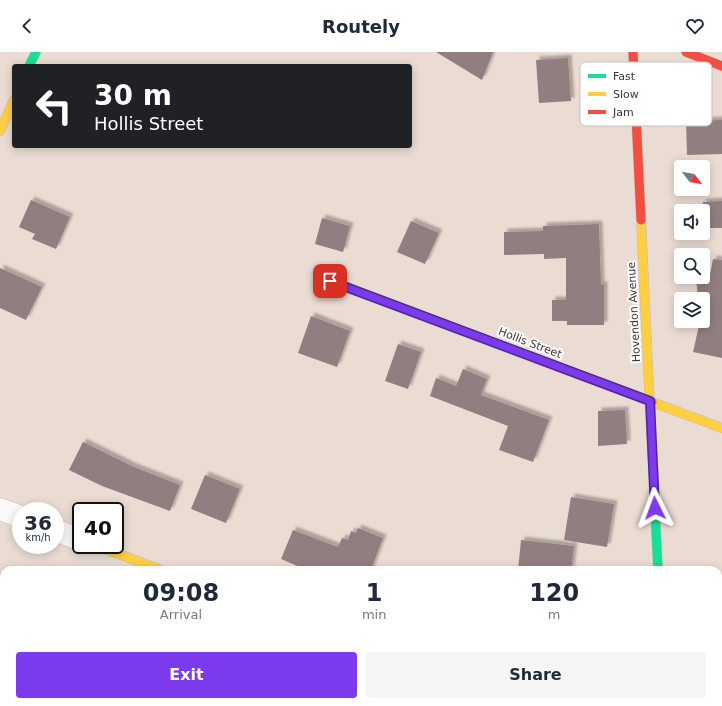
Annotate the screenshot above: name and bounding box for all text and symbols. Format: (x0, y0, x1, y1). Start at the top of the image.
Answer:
icon: back (16, 15, 38, 37)
icon: heart (684, 15, 706, 37)
text: Routely (322, 16, 400, 37)
legend (580, 62, 712, 126)
text: Fast (613, 70, 636, 83)
text: 30 m (94, 79, 172, 112)
icon: left (28, 80, 80, 132)
text: Slow (613, 88, 639, 101)
text: Jam (612, 106, 634, 119)
text: Hollis Street (94, 113, 203, 134)
north arrow (674, 160, 710, 196)
map controls (674, 160, 710, 328)
button: sound (674, 204, 710, 240)
button: search (674, 248, 710, 284)
street label: Hovendon Avenue (625, 261, 643, 362)
pin (313, 264, 347, 298)
icon: arrive (319, 270, 341, 292)
button: layers (674, 292, 710, 328)
street label: Hollis Street (496, 325, 564, 361)
position arrow (634, 487, 676, 529)
speed limit sign: 40 (72, 502, 124, 554)
text: 36 (24, 511, 52, 535)
text: km/h (25, 532, 51, 543)
text: 09:08 (143, 579, 219, 607)
text: 1 (366, 579, 382, 607)
text: 120 (529, 579, 579, 607)
text: Arrival (160, 607, 202, 622)
text: min (362, 607, 386, 622)
text: m (548, 607, 561, 622)
button: Exit (16, 652, 357, 698)
button: Share (365, 652, 706, 698)

